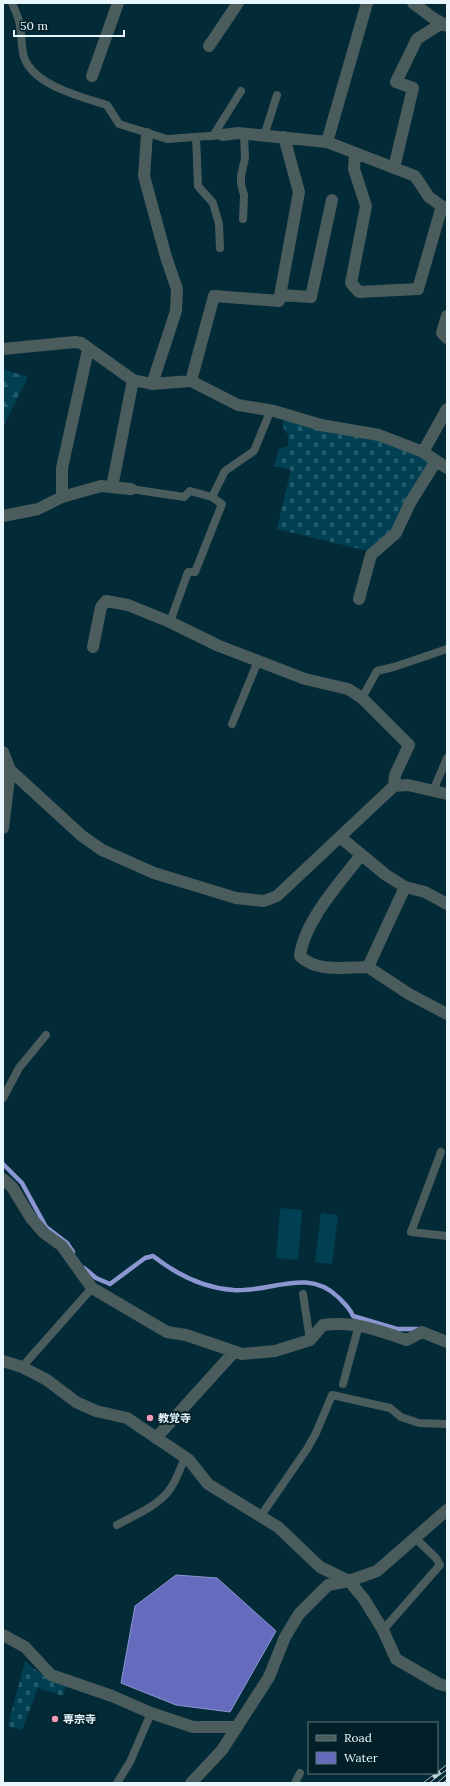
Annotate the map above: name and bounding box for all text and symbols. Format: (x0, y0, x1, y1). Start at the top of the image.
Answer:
scale bar (14, 12, 124, 38)
text: 50 m (20, 18, 48, 33)
place label: 教覚寺 (158, 1411, 191, 1425)
marker: 教覚寺 (145, 1413, 155, 1423)
place label: 専宗寺 (63, 1712, 96, 1726)
marker: 専宗寺 (50, 1714, 60, 1724)
legend (308, 1722, 438, 1774)
text: Road (344, 1730, 372, 1745)
text: Water (344, 1750, 379, 1765)

